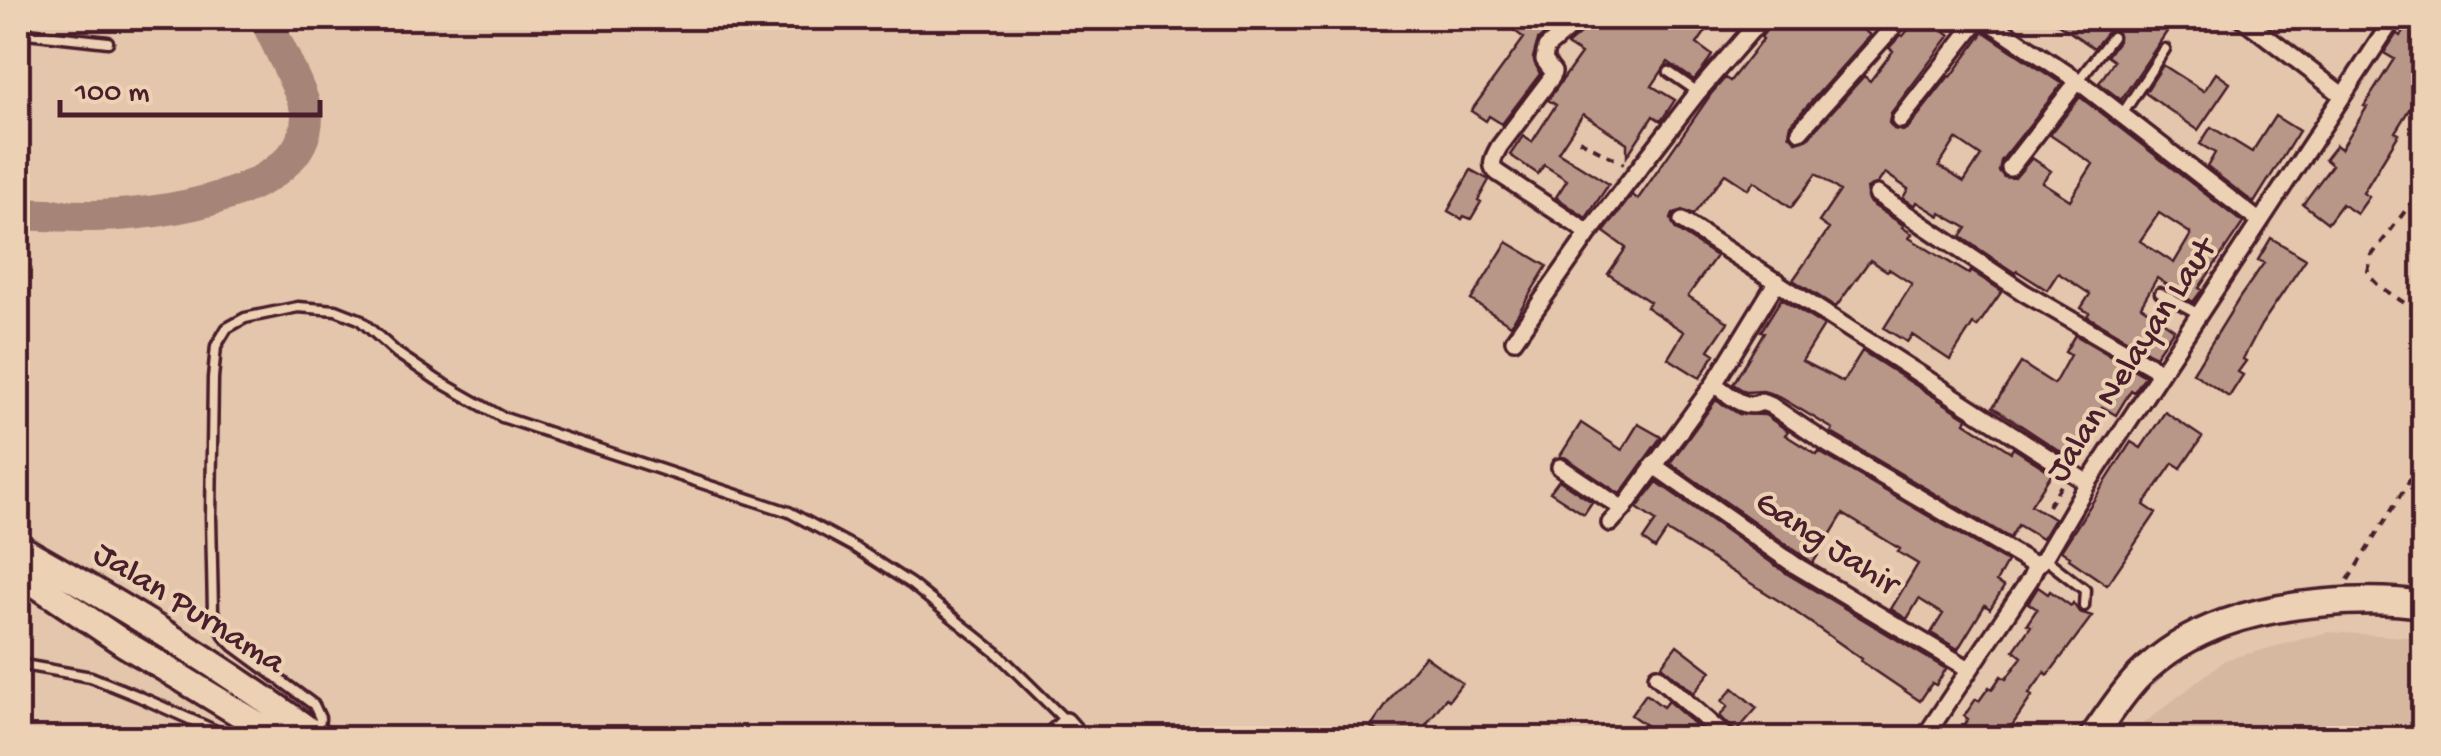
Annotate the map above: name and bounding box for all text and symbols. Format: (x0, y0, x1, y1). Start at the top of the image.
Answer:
scale bar (60, 55, 320, 117)
text: 100 m (74, 77, 150, 112)
street label: Jalan Nelayan Laut (2039, 229, 2229, 491)
street label: Gang Jahir (1746, 483, 1908, 608)
street label: Jalan Purnama (84, 535, 293, 686)

